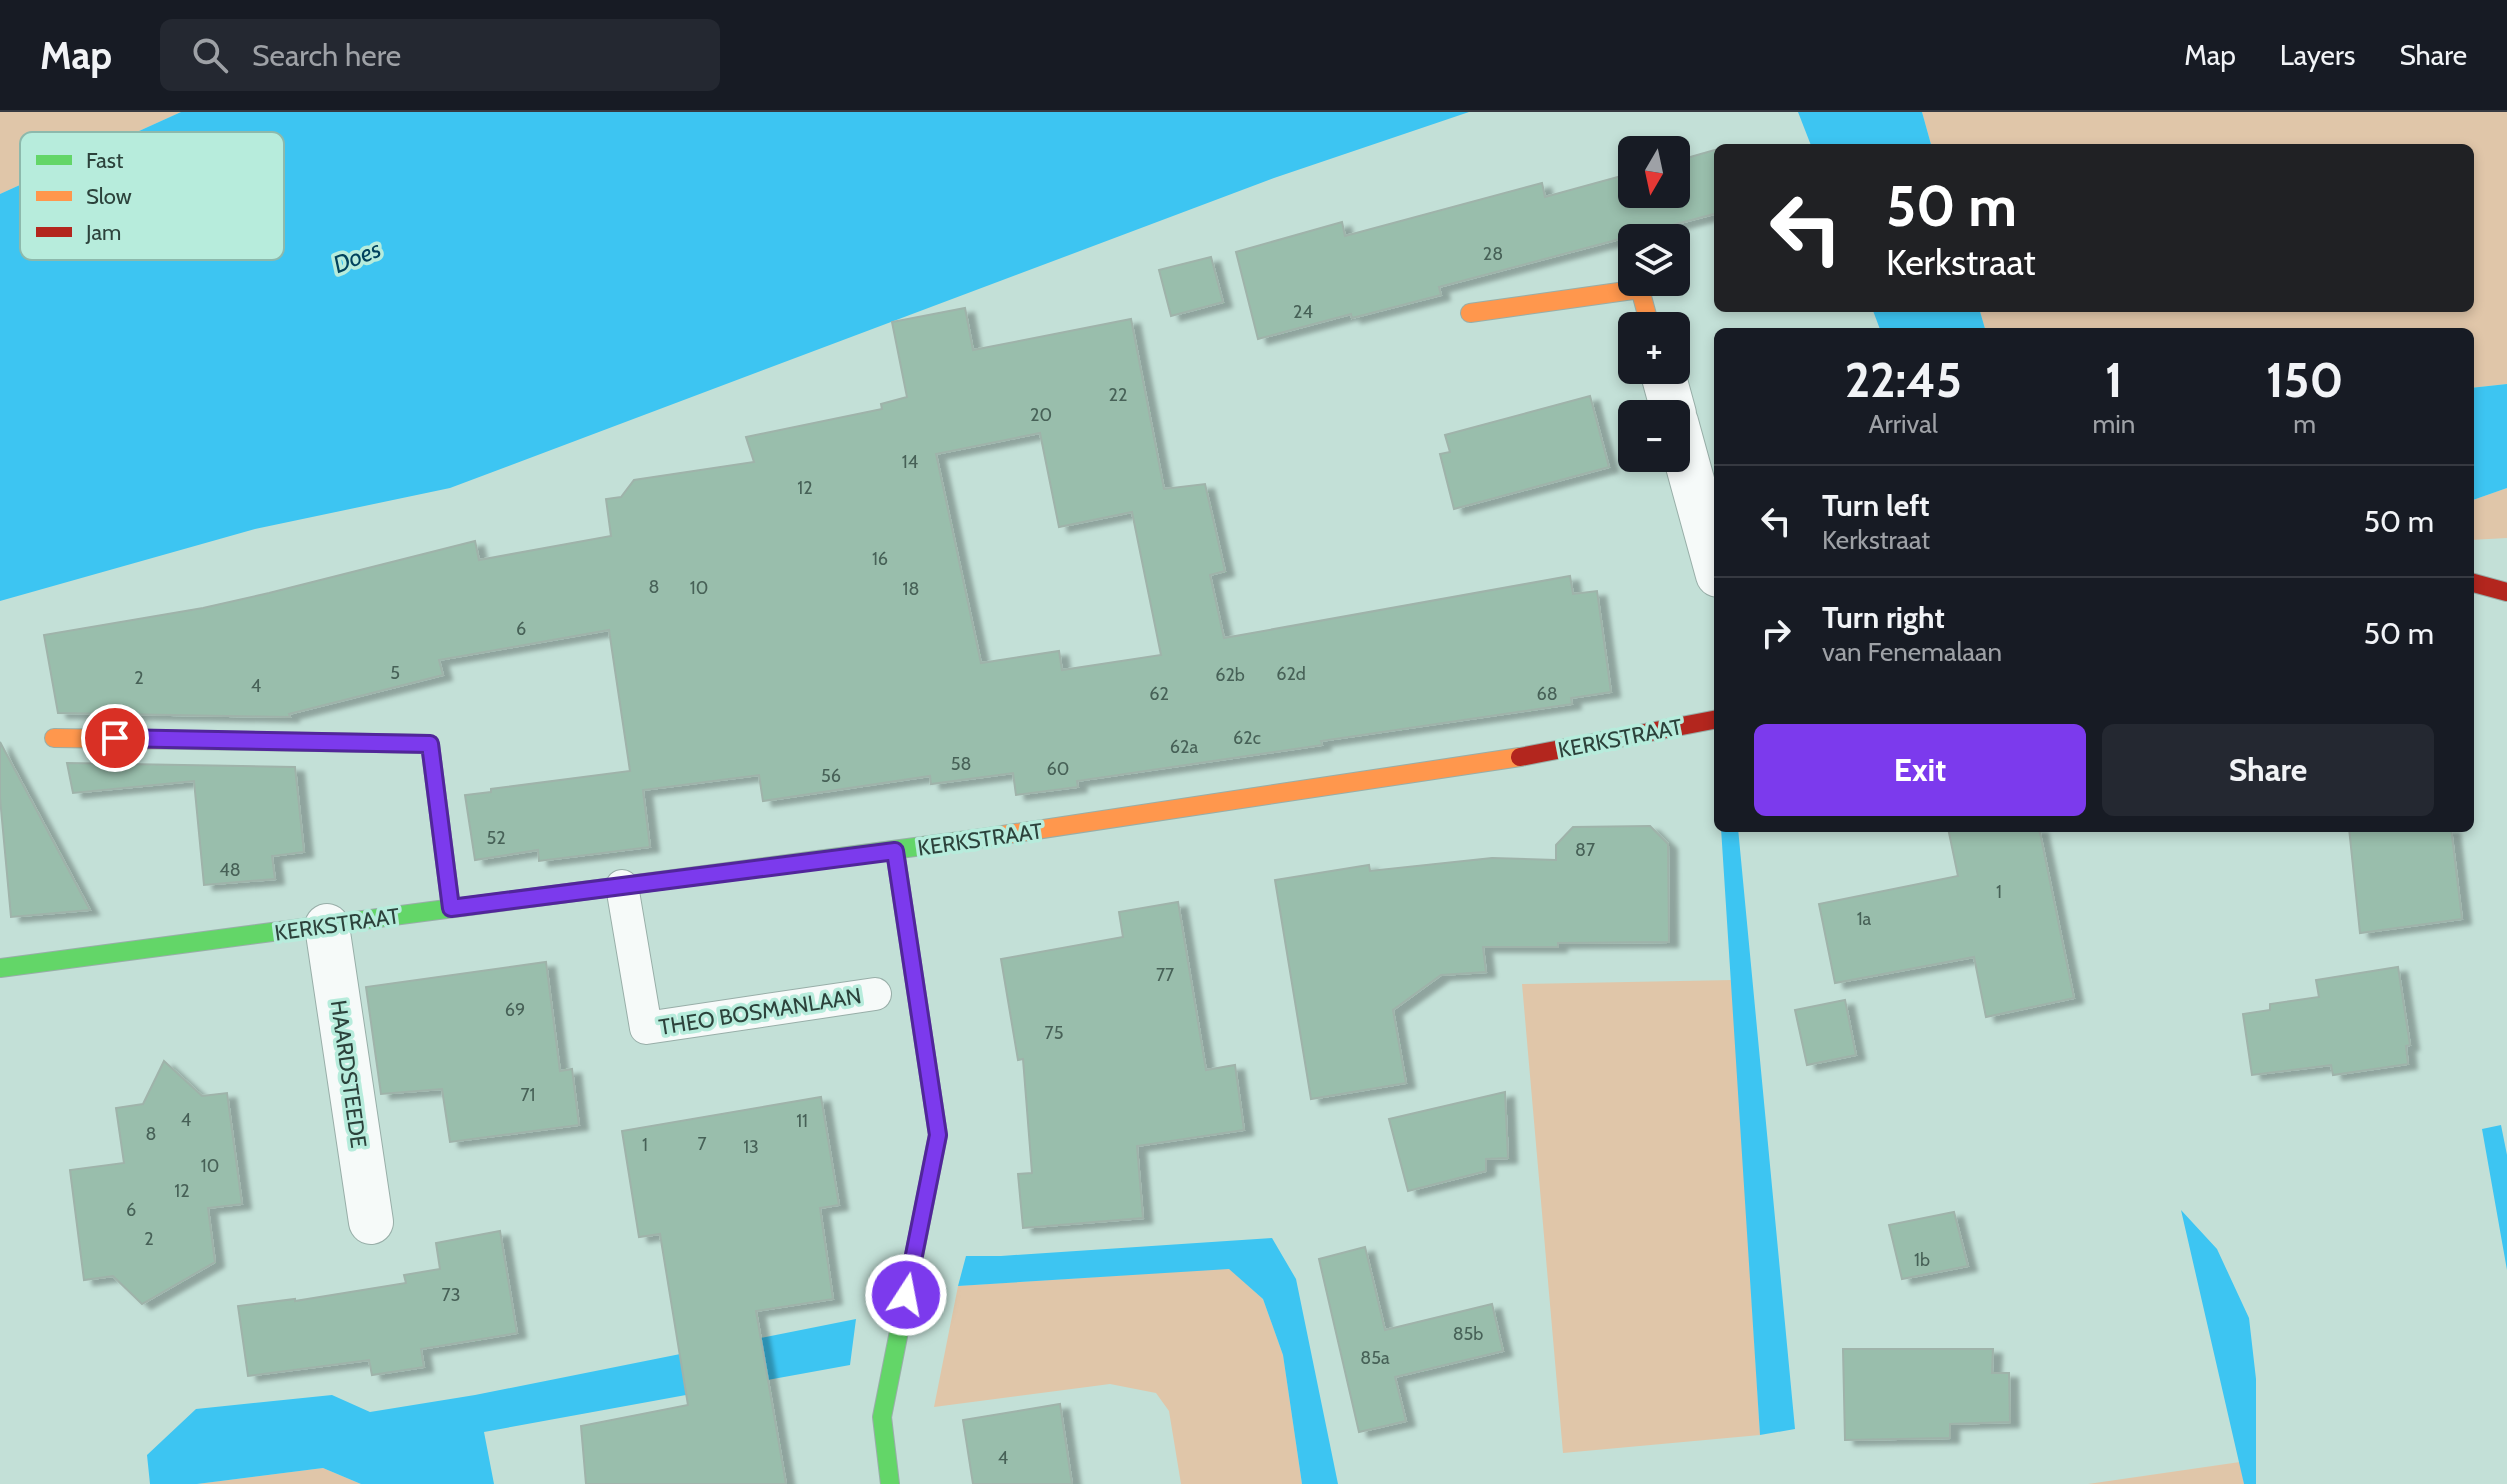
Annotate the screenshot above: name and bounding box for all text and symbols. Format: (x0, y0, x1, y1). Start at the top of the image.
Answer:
search box (160, 19, 720, 91)
text: Map (40, 32, 112, 79)
icon: search (188, 33, 232, 77)
text: Search here (252, 37, 401, 74)
text: Map (2184, 38, 2236, 72)
text: Layers (2280, 38, 2355, 72)
text: Share (2399, 38, 2467, 72)
legend (20, 132, 284, 260)
north arrow (1618, 136, 1690, 208)
map controls (1618, 136, 1690, 472)
text: Fast (86, 147, 124, 174)
text: 50 m (1886, 172, 2017, 240)
icon: left (1754, 176, 1858, 280)
text: Slow (86, 183, 132, 210)
text: Jam (85, 219, 121, 246)
button: layers (1618, 224, 1690, 296)
water label: Does (329, 234, 385, 279)
text: Kerkstraat (1886, 240, 2036, 284)
house number: 28 (1483, 243, 1503, 265)
house number: 24 (1293, 301, 1313, 323)
button: + (1618, 312, 1690, 384)
text: 22:45 (1845, 351, 1962, 409)
text: 1 (2105, 351, 2123, 409)
text: 150 (2266, 351, 2343, 409)
house number: 22 (1109, 384, 1127, 406)
button: − (1618, 400, 1690, 472)
house number: 20 (1030, 404, 1052, 426)
text: Arrival (1869, 408, 1938, 440)
text: min (2092, 408, 2135, 440)
text: m (2293, 408, 2316, 440)
house number: 14 (902, 451, 918, 473)
house number: 12 (797, 477, 813, 499)
text: Turn left (1822, 487, 1930, 524)
icon: left (1754, 499, 1798, 543)
text: 50 m (2364, 503, 2434, 540)
text: Kerkstraat (1822, 524, 1930, 556)
house number: 16 (872, 548, 888, 570)
house number: 8 (649, 576, 659, 598)
house number: 10 (690, 577, 708, 599)
house number: 18 (903, 578, 919, 600)
text: Turn right (1822, 599, 1945, 636)
icon: right (1754, 611, 1798, 655)
text: 50 m (2364, 615, 2434, 652)
house number: 6 (516, 618, 526, 640)
text: van Fenemalaan (1822, 636, 2002, 668)
house number: 5 (390, 662, 400, 684)
house number: 62d (1276, 663, 1306, 685)
house number: 62b (1215, 664, 1245, 686)
house number: 2 (134, 667, 144, 689)
house number: 4 (251, 675, 261, 697)
house number: 62 (1149, 683, 1169, 705)
house number: 68 (1536, 683, 1558, 705)
pin (81, 704, 149, 772)
street label: KERKSTRAAT (1556, 713, 1685, 764)
icon: arrive (93, 716, 137, 760)
button: Exit (1754, 724, 2086, 816)
button: Share (2102, 724, 2434, 816)
house number: 62c (1233, 727, 1261, 749)
house number: 62a (1170, 736, 1199, 758)
house number: 58 (951, 753, 971, 775)
house number: 60 (1047, 758, 1069, 780)
house number: 56 (821, 765, 841, 787)
street label: KERKSTRAAT (916, 817, 1044, 862)
house number: 52 (486, 827, 506, 849)
house number: 87 (1575, 839, 1595, 861)
house number: 48 (219, 859, 241, 881)
house number: 1 (1996, 881, 2002, 903)
street label: KERKSTRAAT (273, 902, 401, 947)
house number: 1a (1857, 908, 1872, 930)
house number: 77 (1156, 964, 1174, 986)
street label: THEO BOSMANLAAN (657, 982, 863, 1041)
street label: HAARDSTEEDE (325, 998, 372, 1150)
house number: 69 (505, 999, 525, 1021)
house number: 75 (1045, 1022, 1063, 1044)
house number: 71 (521, 1084, 535, 1106)
house number: 4 (181, 1109, 191, 1131)
house number: 11 (796, 1110, 808, 1132)
house number: 8 (146, 1123, 156, 1145)
house number: 7 (697, 1133, 707, 1155)
house number: 1 (642, 1134, 648, 1156)
house number: 13 (743, 1136, 759, 1158)
house number: 10 (201, 1155, 219, 1177)
house number: 12 (174, 1180, 190, 1202)
house number: 6 (126, 1199, 136, 1221)
house number: 2 (144, 1228, 154, 1250)
house number: 1b (1914, 1249, 1930, 1271)
position arrow (864, 1253, 948, 1337)
house number: 73 (442, 1284, 460, 1306)
house number: 85b (1453, 1323, 1483, 1345)
house number: 85a (1360, 1347, 1390, 1369)
house number: 4 (998, 1447, 1008, 1469)

